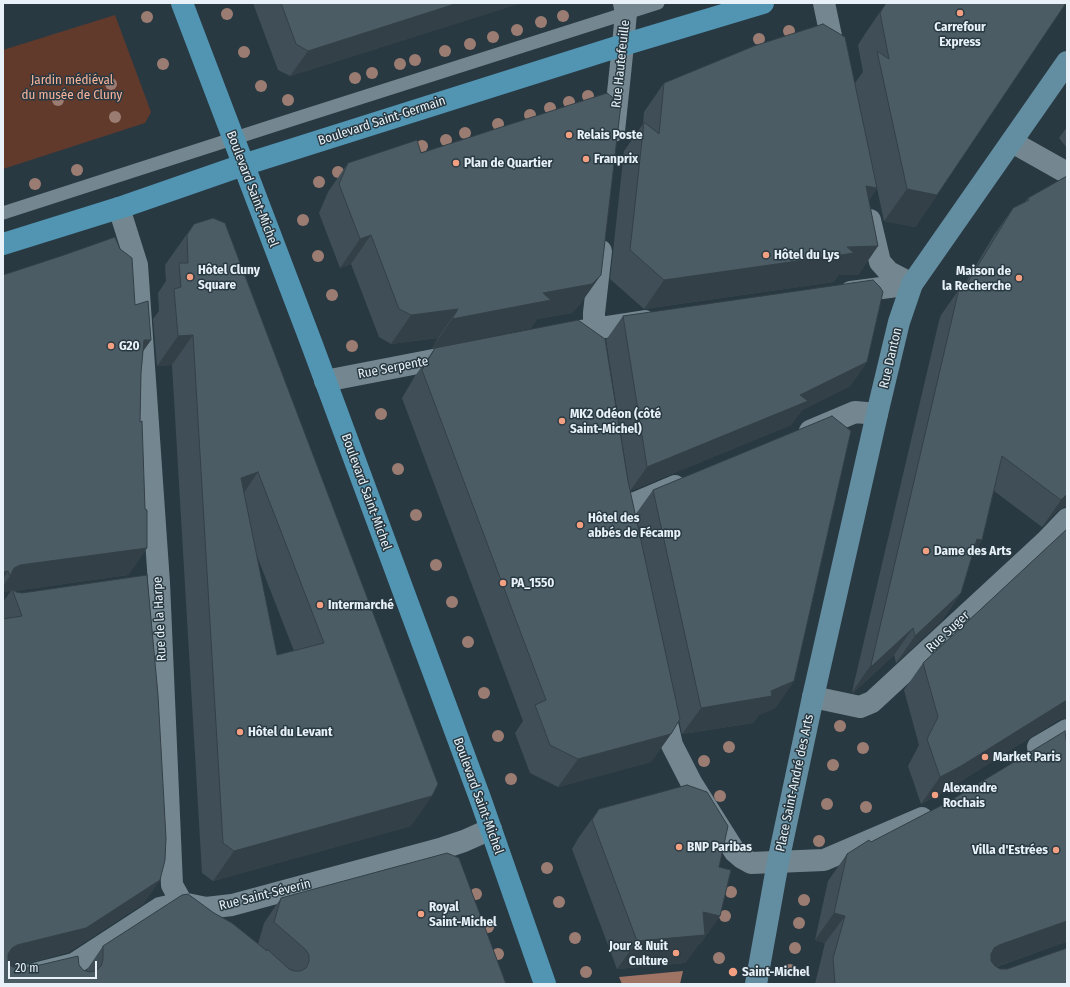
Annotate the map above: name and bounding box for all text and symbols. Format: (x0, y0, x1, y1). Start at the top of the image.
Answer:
marker: Carrefour Express (955, 8, 965, 18)
street label: Rue Hautefeuille (609, 19, 633, 109)
place label: Carrefour Express (934, 19, 986, 50)
park label: Jardin médiéval du musée de Cluny (22, 72, 122, 103)
street label: Boulevard Saint-Germain (316, 93, 448, 149)
place label: Relais Poste (577, 127, 643, 143)
street label: Boulevard Saint-Michel (223, 129, 281, 249)
marker: Relais Poste (564, 130, 574, 140)
place label: Franprix (594, 151, 638, 167)
marker: Franprix (581, 154, 591, 164)
place label: Plan de Quartier (464, 155, 552, 171)
marker: Plan de Quartier (451, 158, 461, 168)
place label: Hôtel du Lys (774, 247, 839, 263)
marker: Hôtel du Lys (761, 250, 771, 260)
place label: Hôtel Cluny Square (198, 262, 260, 293)
place label: Maison de la Recherche (942, 263, 1011, 294)
marker: Hôtel Cluny Square (185, 272, 195, 282)
marker: Maison de la Recherche (1014, 273, 1024, 283)
street label: Rue Danton (876, 326, 906, 390)
place label: G20 (119, 338, 140, 354)
marker: G20 (106, 341, 116, 351)
street label: Rue Serpente (356, 354, 430, 382)
place label: MK2 Odéon (côté Saint-Michel) (570, 406, 661, 437)
marker: MK2 Odéon (côté Saint-Michel) (557, 416, 567, 426)
street label: Boulevard Saint-Michel (338, 432, 394, 552)
place label: Hôtel des abbés de Fécamp (588, 510, 681, 541)
marker: Hôtel des abbés de Fécamp (575, 520, 585, 530)
place label: Dame des Arts (934, 543, 1011, 559)
marker: Dame des Arts (921, 546, 931, 556)
place label: PA_1550 (511, 575, 554, 591)
street label: Rue de la Harpe (150, 576, 170, 662)
marker: PA_1550 (498, 578, 508, 588)
place label: Intermarché (328, 597, 394, 613)
marker: Intermarché (315, 600, 325, 610)
street label: Rue Suger (923, 608, 973, 656)
street label: Place Saint-André des Arts (773, 713, 817, 853)
place label: Hôtel du Levant (248, 724, 332, 740)
marker: Hôtel du Levant (235, 727, 245, 737)
street label: Boulevard Saint-Michel (450, 736, 506, 856)
place label: Market Paris (993, 749, 1061, 765)
marker: Market Paris (980, 752, 990, 762)
place label: Alexandre Rochais (943, 780, 997, 811)
marker: Alexandre Rochais (930, 790, 940, 800)
place label: BNP Paribas (687, 839, 752, 855)
marker: BNP Paribas (674, 842, 684, 852)
place label: Villa d'Estrées (972, 842, 1048, 858)
marker: Villa d'Estrées (1051, 845, 1061, 855)
street label: Rue Saint-Séverin (218, 876, 312, 914)
place label: Royal Saint-Michel (429, 899, 497, 930)
marker: Royal Saint-Michel (416, 909, 426, 919)
place label: Jour & Nuit Culture (609, 938, 668, 969)
marker: Jour & Nuit Culture (671, 948, 681, 958)
scale bar (10, 953, 99, 979)
text: 20 m (15, 961, 39, 975)
place label: Saint-Michel (742, 964, 810, 980)
marker: Saint-Michel (727, 966, 739, 978)

